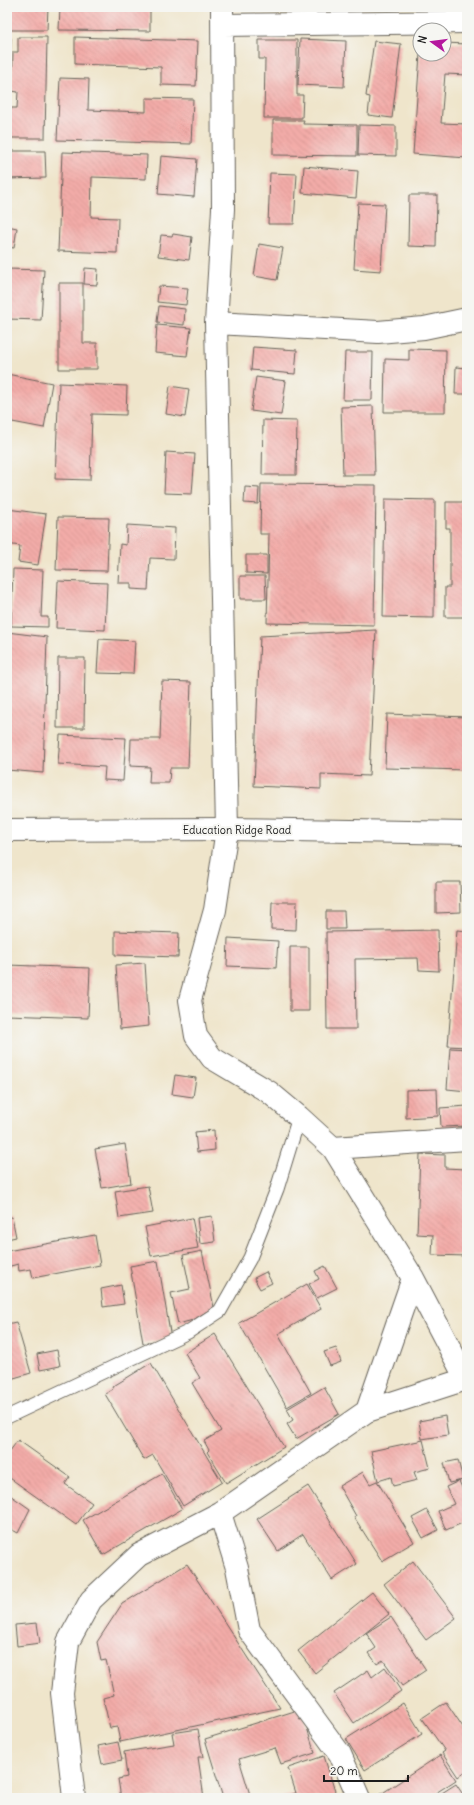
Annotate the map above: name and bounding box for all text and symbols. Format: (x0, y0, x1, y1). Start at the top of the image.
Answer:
north arrow (412, 22, 452, 62)
text: N (415, 34, 430, 45)
street label: Education Ridge Road (183, 823, 292, 837)
scale bar (324, 1757, 408, 1783)
text: 20 m (330, 1763, 358, 1778)

